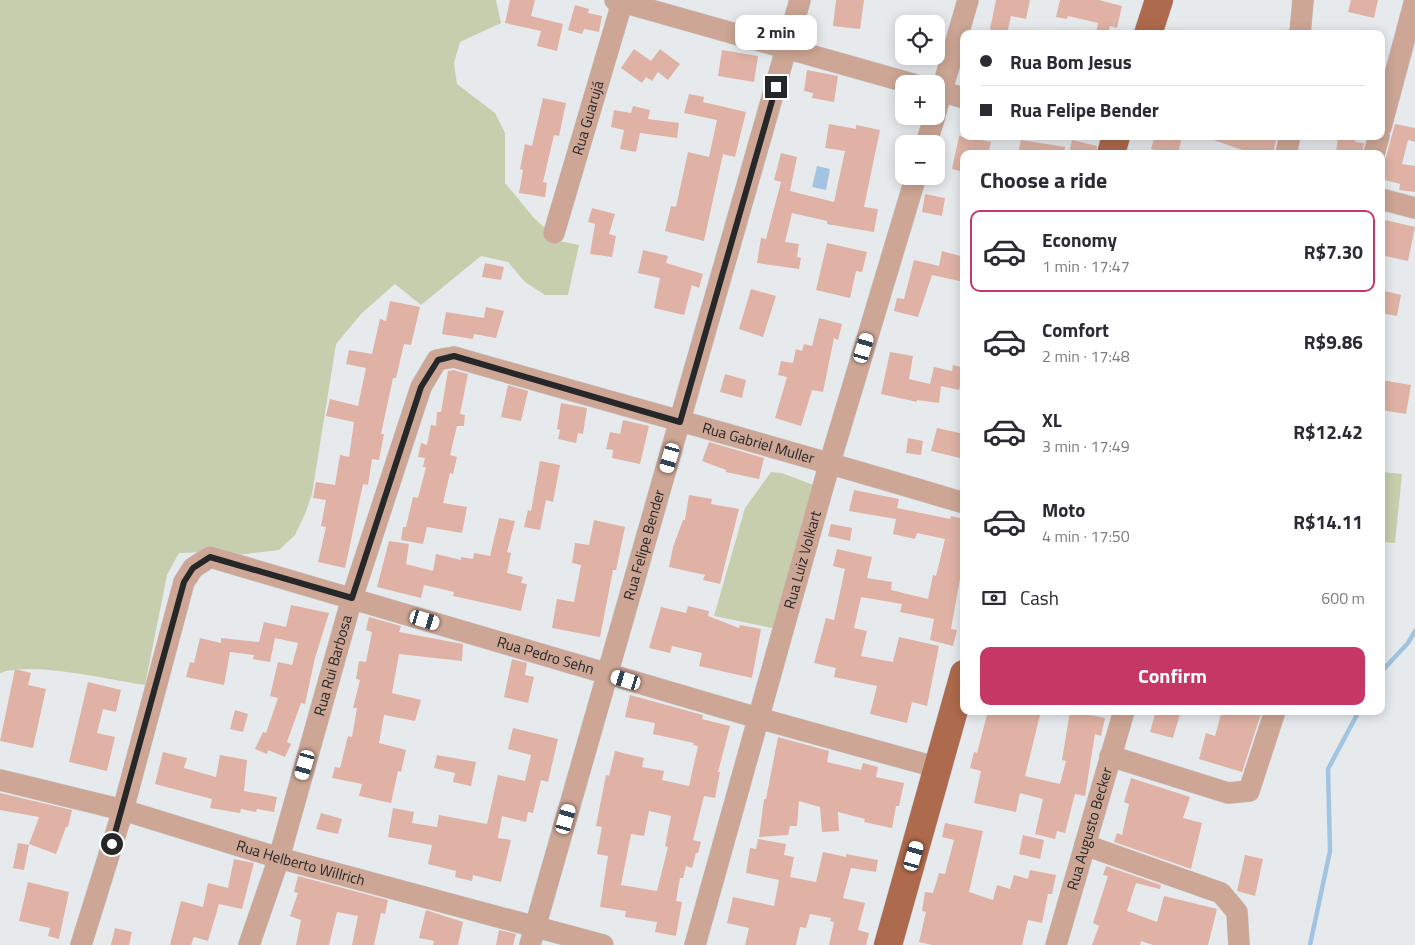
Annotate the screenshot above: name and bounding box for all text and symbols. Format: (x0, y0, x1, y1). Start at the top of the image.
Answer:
callout: 2 min (735, 14, 817, 49)
map controls (895, 15, 945, 185)
button: locate (895, 15, 945, 65)
text: 2 min (757, 20, 795, 44)
text: Rua Bom Jesus (1010, 47, 1132, 76)
button: + (895, 75, 945, 125)
route end (765, 76, 787, 98)
street label: Rua Guarujá (566, 77, 610, 158)
text: Rua Felipe Bender (1010, 95, 1159, 124)
button: − (895, 135, 945, 185)
text: Choose a ride (980, 163, 1107, 197)
text: Economy (1042, 225, 1117, 254)
icon: car (982, 229, 1027, 274)
text: R$7.30 (1304, 237, 1363, 266)
text: 1 min · 17:47 (1042, 254, 1130, 278)
text: Comfort (1042, 315, 1109, 344)
icon: car (982, 319, 1027, 364)
text: R$9.86 (1304, 327, 1363, 356)
car (852, 331, 875, 365)
text: 2 min · 17:48 (1042, 344, 1130, 368)
text: XL (1042, 405, 1062, 434)
icon: car (982, 409, 1027, 454)
street label: Rua Gabriel Muller (700, 416, 817, 470)
text: R$12.42 (1293, 417, 1363, 446)
text: 3 min · 17:49 (1042, 434, 1130, 458)
car (658, 442, 681, 474)
street label: Rua Felipe Bender (617, 487, 671, 603)
text: Moto (1042, 495, 1085, 524)
icon: car (982, 499, 1027, 544)
street label: Rua Luiz Volkart (777, 507, 827, 612)
text: R$14.11 (1293, 507, 1363, 536)
text: 4 min · 17:50 (1042, 524, 1130, 548)
text: Cash (1020, 583, 1059, 612)
icon: cash (980, 584, 1008, 612)
text: 600 m (1321, 586, 1365, 610)
car (408, 608, 441, 632)
street label: Rua Rui Barbosa (307, 612, 358, 719)
street label: Rua Pedro Sehn (494, 630, 597, 680)
button: Confirm (980, 647, 1365, 705)
car (609, 668, 642, 692)
car (293, 749, 316, 781)
street label: Rua Augusto Becker (1060, 764, 1118, 893)
car (554, 803, 577, 835)
route start (101, 833, 123, 855)
street label: Rua Helberto Willrich (233, 834, 368, 892)
car (902, 840, 925, 872)

